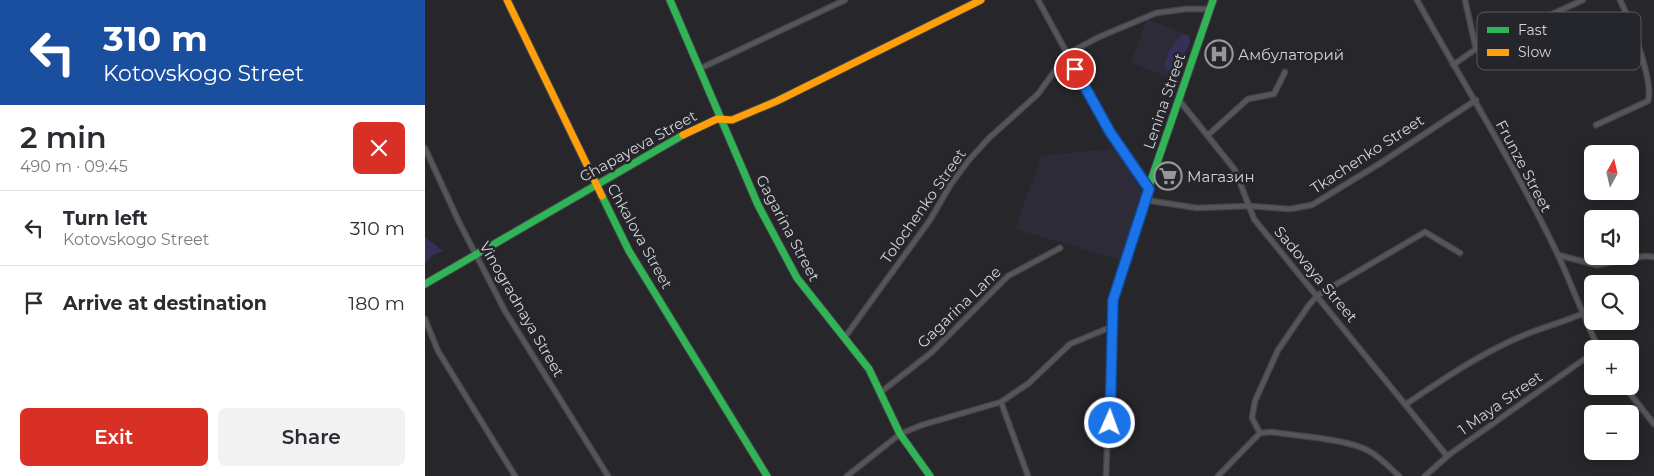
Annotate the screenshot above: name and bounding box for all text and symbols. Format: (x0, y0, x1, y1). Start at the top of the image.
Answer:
legend (1477, 12, 1641, 70)
text: 310 m (103, 17, 208, 60)
icon: left (20, 20, 85, 85)
text: Fast (1518, 21, 1548, 39)
hospital icon: Амбулаторий (1204, 39, 1234, 69)
text: Slow (1518, 43, 1552, 61)
place label: Амбулаторий (1238, 45, 1344, 64)
pin (1054, 48, 1096, 90)
street label: Lenina Street (1139, 51, 1189, 151)
icon: arrive (1061, 55, 1089, 83)
text: Kotovskogo Street (103, 60, 304, 87)
street label: Chapayeva Street (576, 106, 700, 186)
street label: Tkachenko Street (1307, 110, 1427, 198)
street label: Frunze Street (1492, 117, 1556, 215)
text: 2 min (20, 119, 107, 156)
button: close (353, 122, 405, 174)
street label: Tolochenko Street (876, 145, 970, 267)
north arrow (1584, 145, 1639, 200)
map controls (1584, 145, 1639, 460)
text: 490 m · 09:45 (20, 157, 128, 176)
supermarket icon: Магазин (1153, 161, 1183, 191)
place label: Магазин (1187, 167, 1255, 186)
street label: Gagarina Street (752, 172, 824, 284)
street label: Chkalova Street (603, 180, 677, 292)
text: Turn left (63, 207, 148, 230)
button: sound (1584, 210, 1639, 265)
icon: left (20, 214, 48, 242)
text: 310 m (350, 217, 405, 240)
street label: Sadovaya Street (1270, 222, 1362, 326)
text: Kotovskogo Street (63, 230, 209, 249)
street label: Vinogradnaya Street (475, 238, 569, 380)
street label: Gagarina Lane (913, 262, 1005, 352)
button: search (1584, 275, 1639, 330)
icon: arrive (20, 289, 48, 317)
text: Arrive at destination (63, 292, 267, 315)
text: 180 m (348, 292, 405, 315)
button: + (1584, 340, 1639, 395)
street label: 1 Maya Street (1454, 367, 1546, 439)
position arrow (1083, 396, 1135, 448)
button: − (1584, 405, 1639, 460)
button: Exit (20, 408, 208, 466)
button: Share (218, 408, 405, 466)

